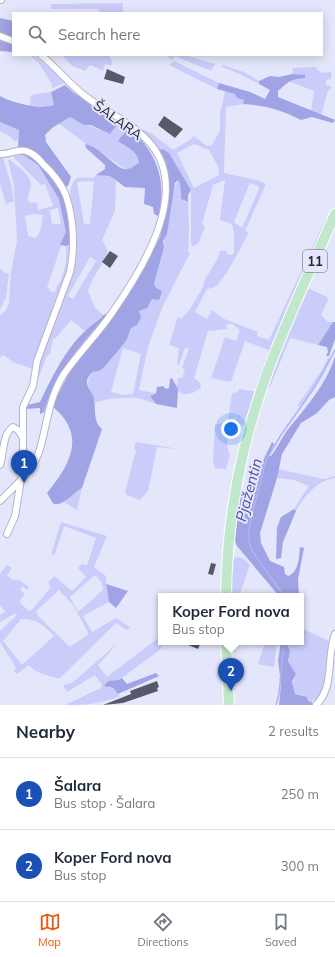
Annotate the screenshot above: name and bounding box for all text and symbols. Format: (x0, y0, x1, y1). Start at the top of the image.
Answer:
search box (12, 12, 323, 56)
icon: search (26, 23, 48, 45)
text: Search here (58, 25, 140, 44)
street label: ŠALARA (90, 96, 147, 144)
road number: 11 (303, 250, 327, 272)
your location (221, 419, 241, 439)
pin: 1 (11, 450, 37, 483)
water label: Pjažentin (231, 456, 266, 523)
popup (158, 593, 304, 645)
text: Koper Ford nova (172, 602, 290, 621)
text: Bus stop (172, 621, 224, 637)
pin: 2 (218, 658, 244, 691)
text: Nearby (16, 721, 75, 742)
text: 2 results (268, 723, 319, 739)
text: Šalara (54, 776, 101, 795)
text: 1 (25, 786, 33, 802)
text: 250 m (281, 786, 319, 802)
text: Bus stop · Šalara (54, 795, 155, 811)
text: Koper Ford nova (54, 848, 172, 867)
text: 2 (25, 858, 33, 874)
text: 300 m (281, 858, 319, 874)
text: Bus stop (54, 867, 106, 883)
tab: Map (38, 911, 61, 949)
tab: Directions (138, 911, 188, 949)
tab: Saved (265, 911, 297, 949)

